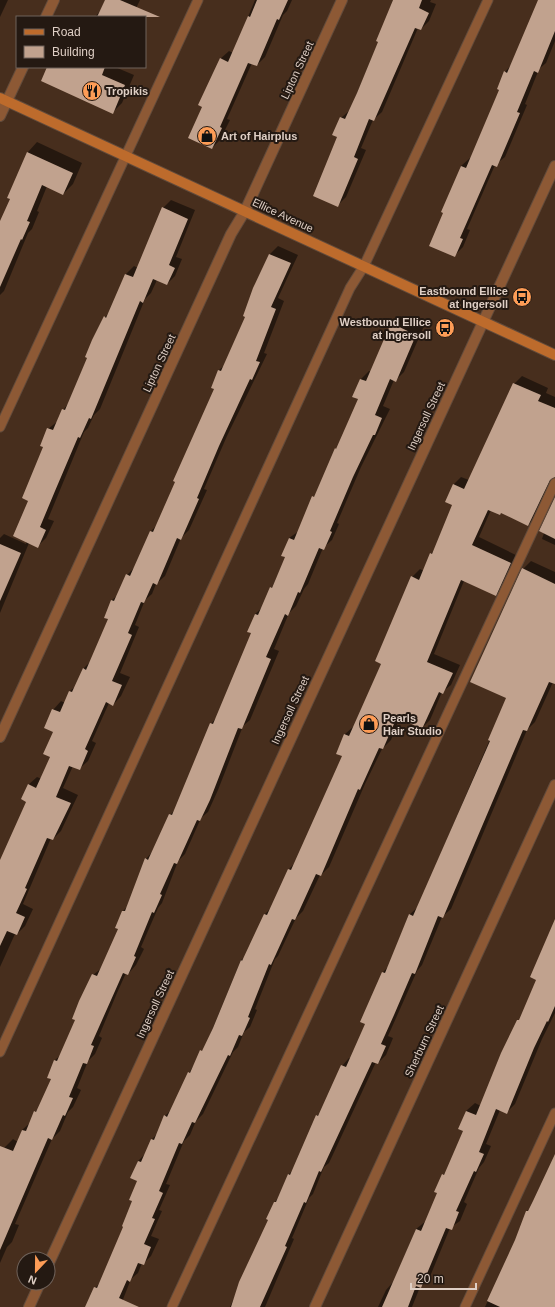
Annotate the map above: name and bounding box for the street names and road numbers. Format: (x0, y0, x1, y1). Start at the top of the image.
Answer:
street label: Lipton Street (278, 39, 316, 101)
street label: Ellice Avenue (251, 196, 315, 234)
street label: Lipton Street (140, 332, 178, 394)
street label: Ingersoll Street (405, 380, 447, 452)
street label: Ingersoll Street (269, 674, 311, 746)
street label: Ingersoll Street (134, 968, 176, 1040)
street label: Sherburn Street (402, 1003, 446, 1079)

